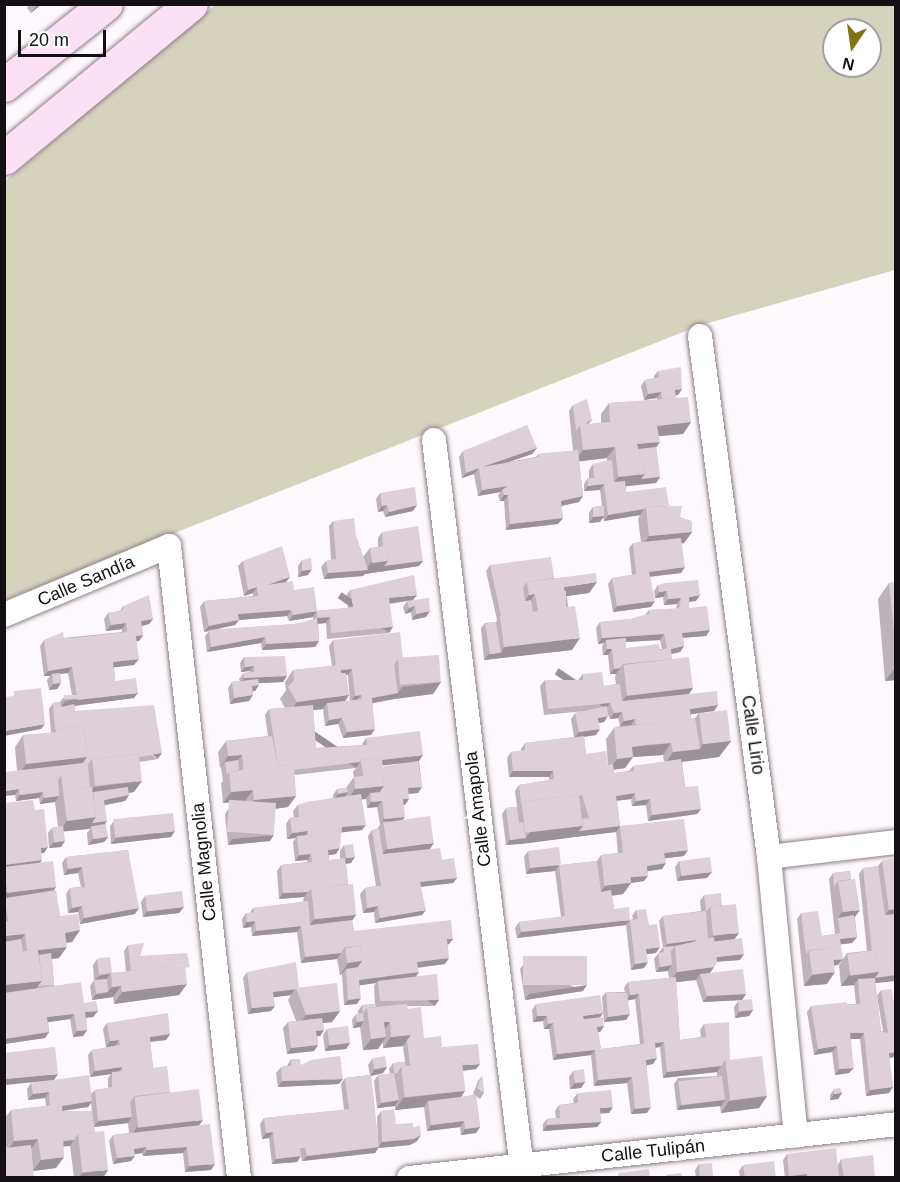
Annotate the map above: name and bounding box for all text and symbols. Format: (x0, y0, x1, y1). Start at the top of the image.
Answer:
scale bar (21, 18, 110, 56)
north arrow (822, 18, 882, 78)
text: 20 m (29, 30, 69, 50)
text: N (841, 54, 856, 74)
street label: Calle Sandía (34, 551, 138, 611)
street label: Calle Lirio (737, 694, 769, 776)
street label: Calle Amapola (460, 750, 496, 868)
street label: Calle Magnolia (187, 802, 221, 922)
street label: Calle Tulipán (600, 1135, 706, 1167)

